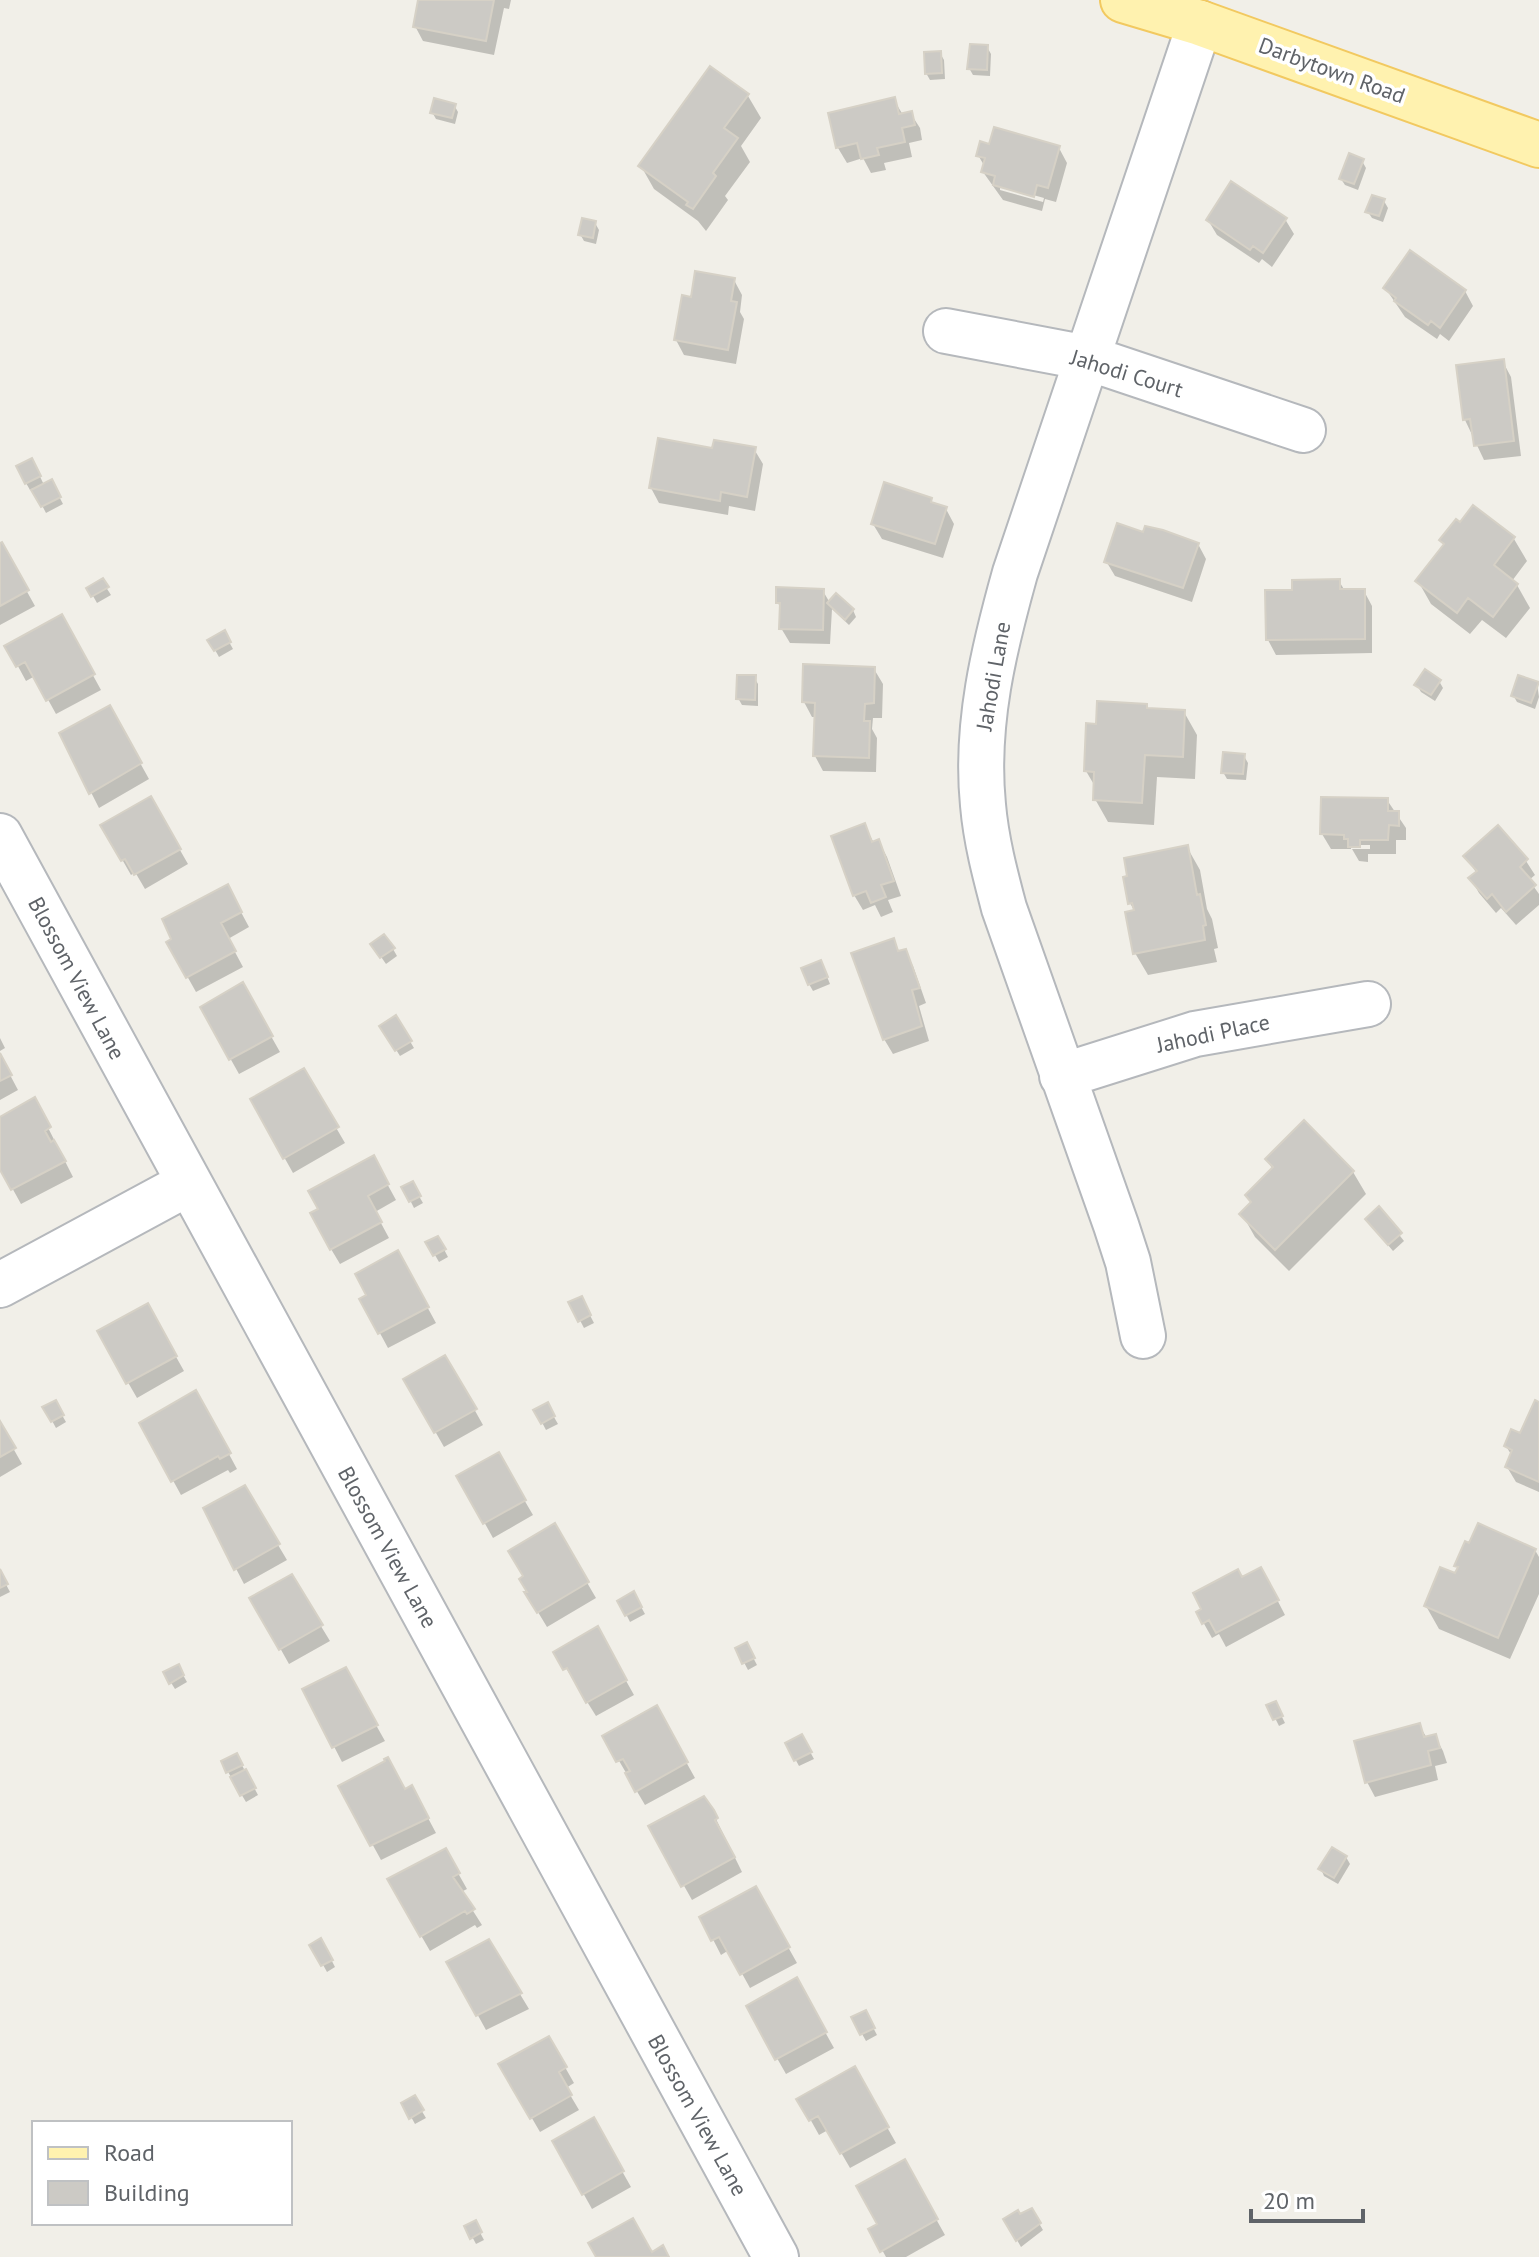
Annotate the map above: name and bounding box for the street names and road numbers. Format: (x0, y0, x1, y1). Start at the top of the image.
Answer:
street label: Darbytown Road (1255, 30, 1409, 110)
street label: Jahodi Court (1067, 342, 1187, 403)
street label: Jahodi Lane (970, 619, 1016, 733)
street label: Blossom View Lane (22, 892, 132, 1064)
street label: Jahodi Place (1153, 1007, 1272, 1059)
street label: Blossom View Lane (332, 1461, 444, 1633)
street label: Blossom View Lane (642, 2029, 754, 2201)

